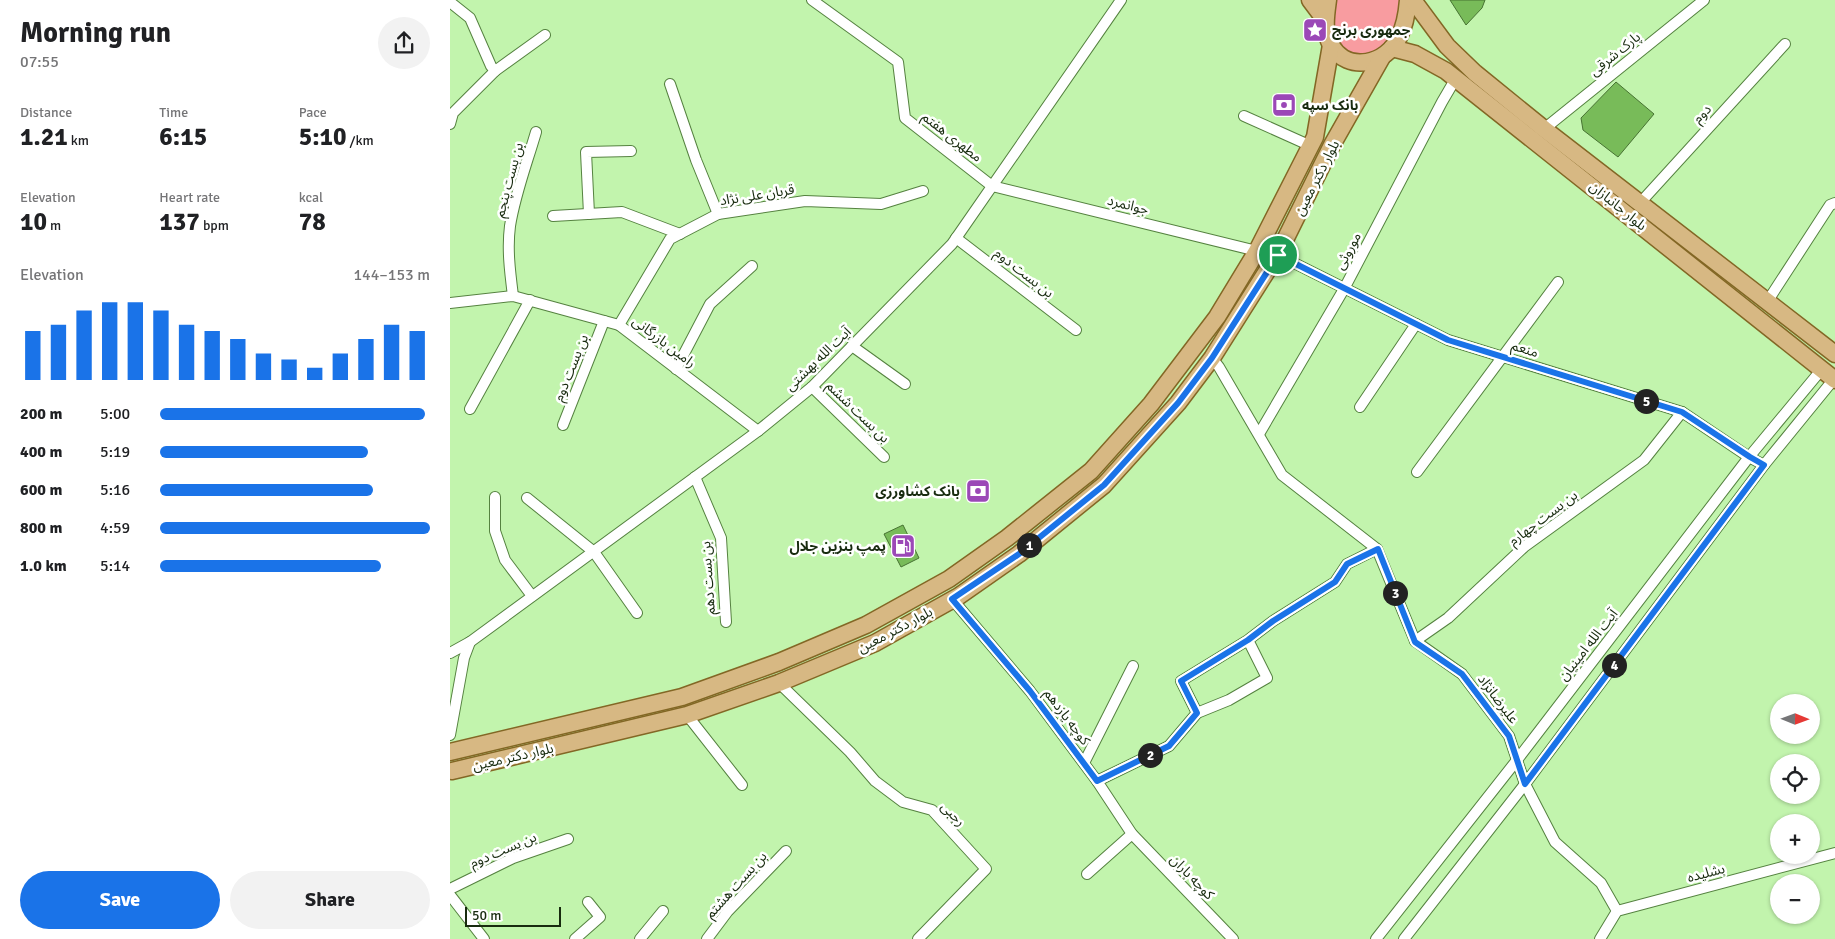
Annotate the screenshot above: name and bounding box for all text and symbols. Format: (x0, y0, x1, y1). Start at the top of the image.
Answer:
text: Morning run (20, 16, 171, 50)
button: share (378, 17, 430, 69)
place icon: جمهوری برنج (1302, 17, 1328, 43)
place label: جمهوری برنج (1332, 22, 1410, 40)
street label: پارک شرقی (1586, 28, 1645, 81)
text: 07:55 (20, 52, 59, 72)
bank icon: بانک سپه (1271, 92, 1297, 118)
place label: بانک سپه (1302, 97, 1359, 114)
street label: دوم (1689, 101, 1717, 128)
text: Distance (20, 104, 72, 121)
text: Time (159, 104, 188, 121)
text: Pace (299, 104, 327, 121)
street label: مطهری هفتم (917, 108, 985, 167)
text: 1.21 (20, 121, 68, 152)
text: 6:15 (159, 121, 207, 152)
text: 5:10 (299, 121, 347, 152)
text: km (68, 132, 89, 149)
text: /km (347, 132, 374, 149)
street label: بلوار دکتر معین (1291, 137, 1343, 219)
street label: بن بست پنجم (491, 140, 529, 220)
street label: بلوار جانبازان (1586, 178, 1650, 234)
street label: قربان علی نژاد (718, 181, 796, 209)
text: Elevation (20, 189, 76, 206)
text: Heart rate (159, 189, 220, 206)
text: kcal (299, 189, 323, 206)
street label: جوانمرد (1106, 192, 1150, 218)
text: 10 (20, 206, 47, 237)
text: 137 (159, 206, 200, 237)
text: 78 (299, 206, 326, 237)
text: m (47, 217, 61, 234)
text: bpm (200, 217, 229, 234)
street label: موروثی (1331, 229, 1365, 273)
pin (1257, 234, 1299, 276)
icon: arrive (1264, 241, 1292, 269)
street label: بن بست دوم (990, 244, 1057, 303)
text: Elevation (20, 265, 84, 285)
text: 144–153 m (353, 265, 430, 285)
street label: رامین بازرگانی (629, 313, 699, 371)
street label: آیت الله بهشتی (781, 323, 855, 395)
street label: بن بست دوم (550, 332, 594, 405)
street label: منعم (1509, 337, 1541, 363)
street label: بن بست ششم (821, 377, 894, 448)
pin: 5 (1634, 388, 1658, 414)
text: 5 (1643, 393, 1650, 410)
text: 200 m (20, 404, 62, 424)
text: 5:00 (100, 404, 130, 424)
text: 400 m (20, 442, 62, 462)
text: 5:19 (100, 442, 130, 462)
bank icon: بانک کشاورزی (965, 478, 991, 504)
text: 600 m (20, 480, 62, 500)
text: 5:16 (100, 480, 130, 500)
place label: بانک کشاورزی (875, 483, 960, 500)
street label: بن بست چهارم (1505, 486, 1582, 551)
text: 800 m (20, 518, 62, 538)
text: 4:59 (100, 518, 130, 538)
pin: 1 (1016, 532, 1042, 558)
fuel station icon: پمپ بنزین جلال (890, 533, 916, 559)
text: 1 (1026, 537, 1033, 554)
place label: پمپ بنزین جلال (789, 538, 886, 556)
street label: بن بست دهم (697, 540, 721, 615)
text: 1.0 km (20, 556, 67, 576)
text: 5:14 (100, 556, 130, 576)
pin: 3 (1382, 580, 1408, 606)
text: 3 (1392, 585, 1399, 602)
street label: بلوار دکتر معین (855, 603, 936, 657)
street label: آیت الله امینیان (1555, 605, 1622, 684)
pin: 4 (1602, 652, 1626, 678)
text: 4 (1611, 657, 1618, 674)
street label: علیرضانژاد (1474, 671, 1522, 727)
street label: کوچه یازدهم (1039, 685, 1094, 750)
north arrow (1770, 694, 1820, 744)
map controls (1770, 694, 1820, 924)
street label: بلوار دکتر معین (471, 739, 555, 775)
pin: 2 (1138, 742, 1162, 768)
text: 2 (1147, 747, 1154, 764)
button: locate (1770, 754, 1820, 804)
street label: رجبی (937, 798, 969, 830)
button: + (1770, 814, 1820, 864)
street label: بن بست دوم (467, 828, 540, 874)
street label: بن بست هشتم (702, 848, 772, 923)
street label: کوچه باران (1166, 851, 1218, 904)
street label: بشلیده (1685, 860, 1727, 886)
button: Save (20, 871, 220, 929)
button: Share (230, 871, 430, 929)
button: − (1770, 874, 1820, 924)
scale bar (465, 904, 561, 927)
text: 50 m (472, 907, 501, 924)

